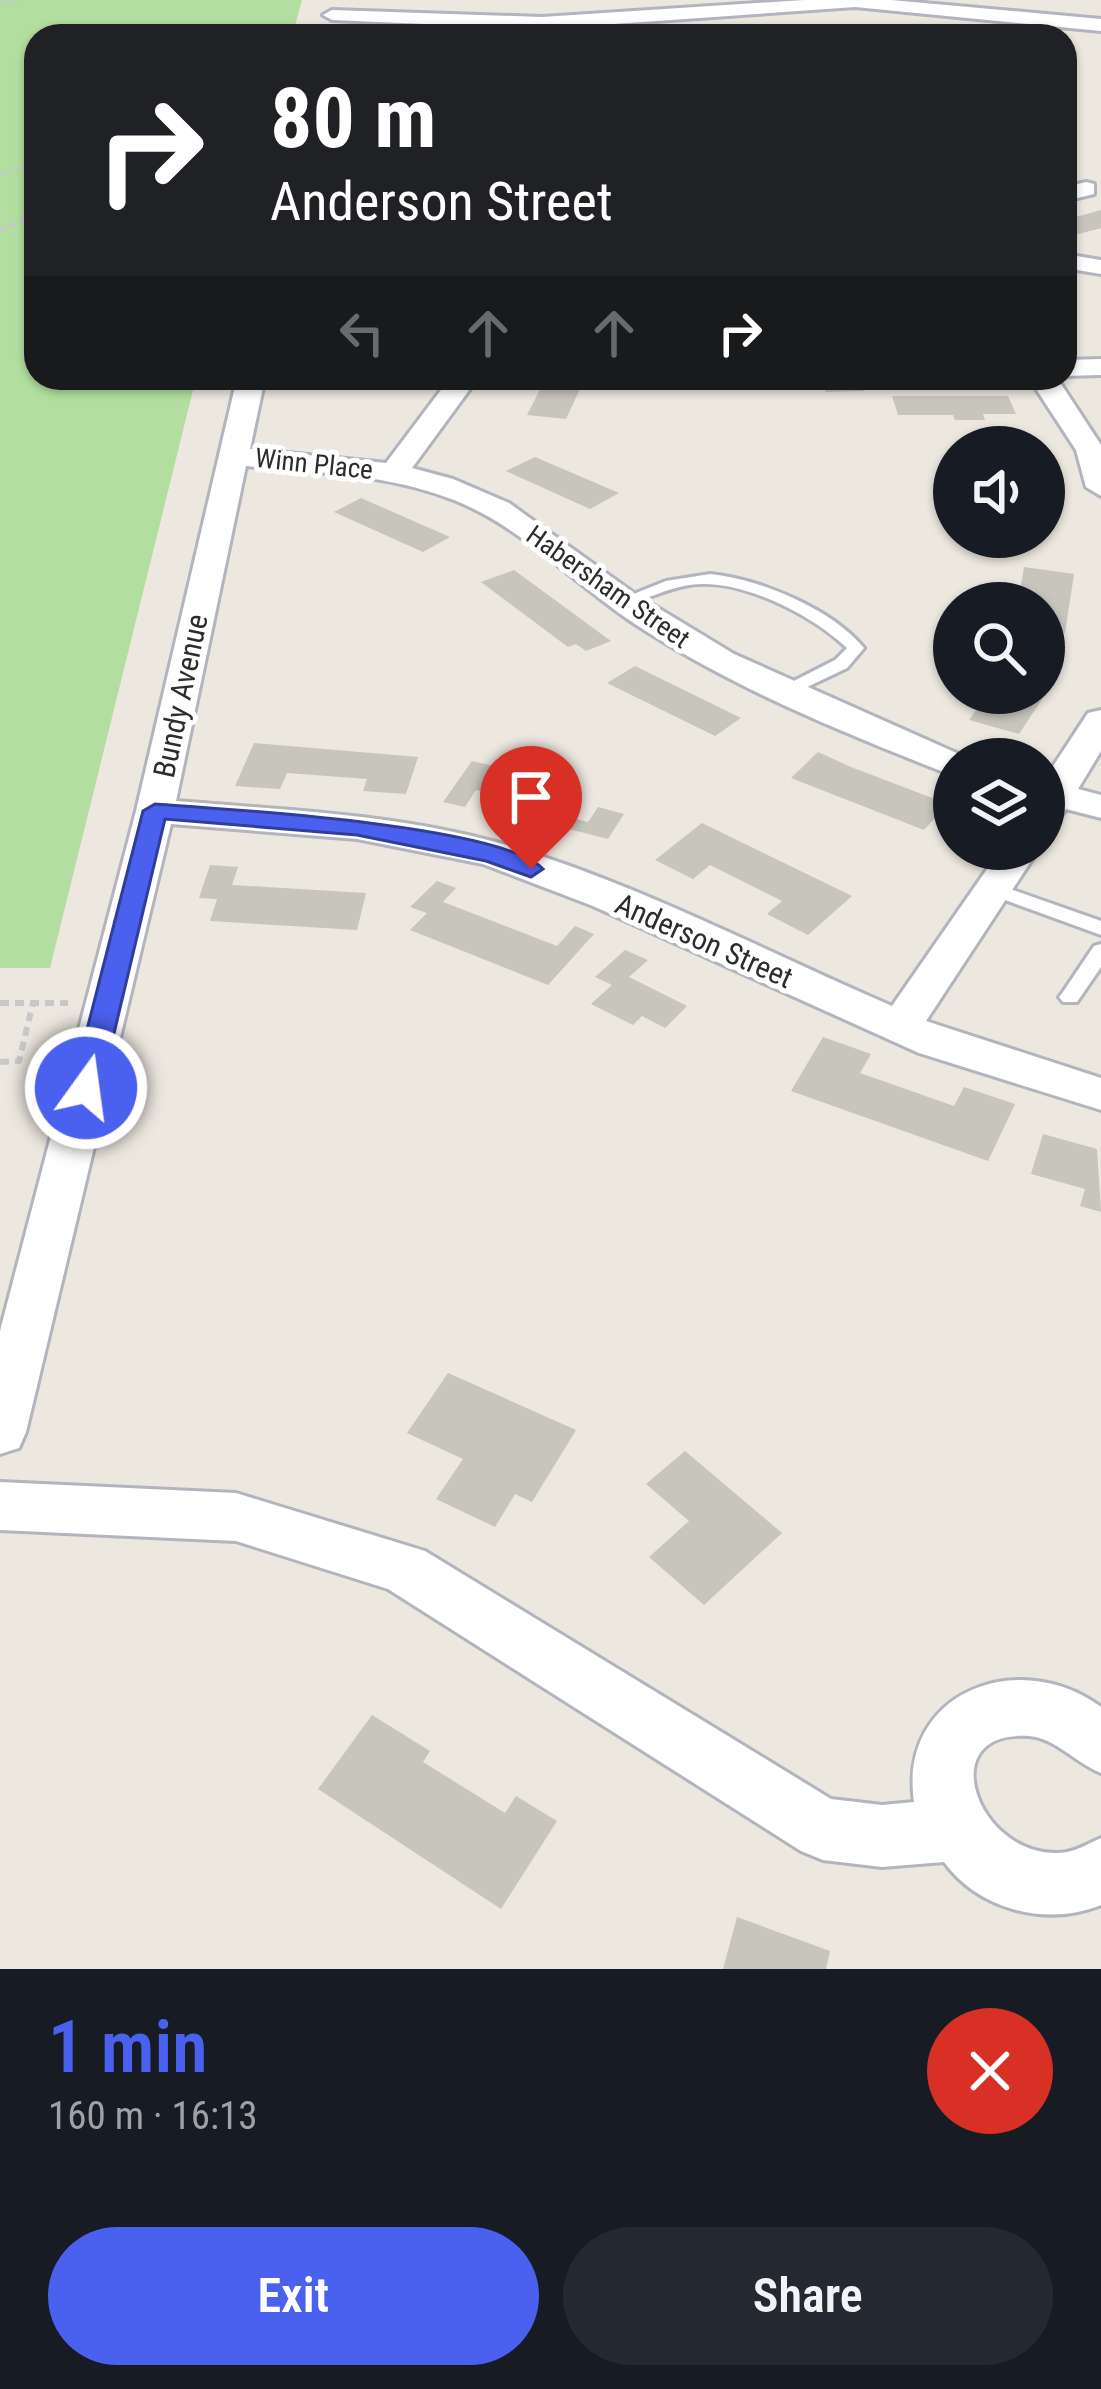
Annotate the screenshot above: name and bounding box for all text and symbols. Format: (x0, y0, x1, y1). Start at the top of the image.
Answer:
text: 80 m (270, 69, 437, 168)
icon: right (72, 72, 228, 228)
text: Anderson Street (270, 170, 613, 233)
icon: left (329, 300, 395, 366)
icon: ahead (455, 300, 521, 366)
icon: ahead (581, 300, 647, 366)
icon: right (707, 300, 773, 366)
map controls (933, 426, 1065, 870)
button: sound (933, 426, 1065, 558)
street label: Winn Place (253, 442, 375, 486)
street label: Habersham Street (520, 519, 696, 655)
button: search (933, 582, 1065, 714)
street label: Bundy Avenue (146, 611, 215, 781)
button: layers (933, 738, 1065, 870)
pin (480, 746, 582, 869)
icon: arrive (498, 764, 564, 830)
street label: Anderson Street (610, 886, 798, 995)
position arrow (23, 1025, 149, 1151)
text: 1 min (48, 2005, 207, 2090)
button: close (927, 2008, 1053, 2134)
text: 160 m · 16:13 (48, 2093, 258, 2139)
button: Exit (48, 2227, 539, 2365)
button: Share (563, 2227, 1053, 2365)

